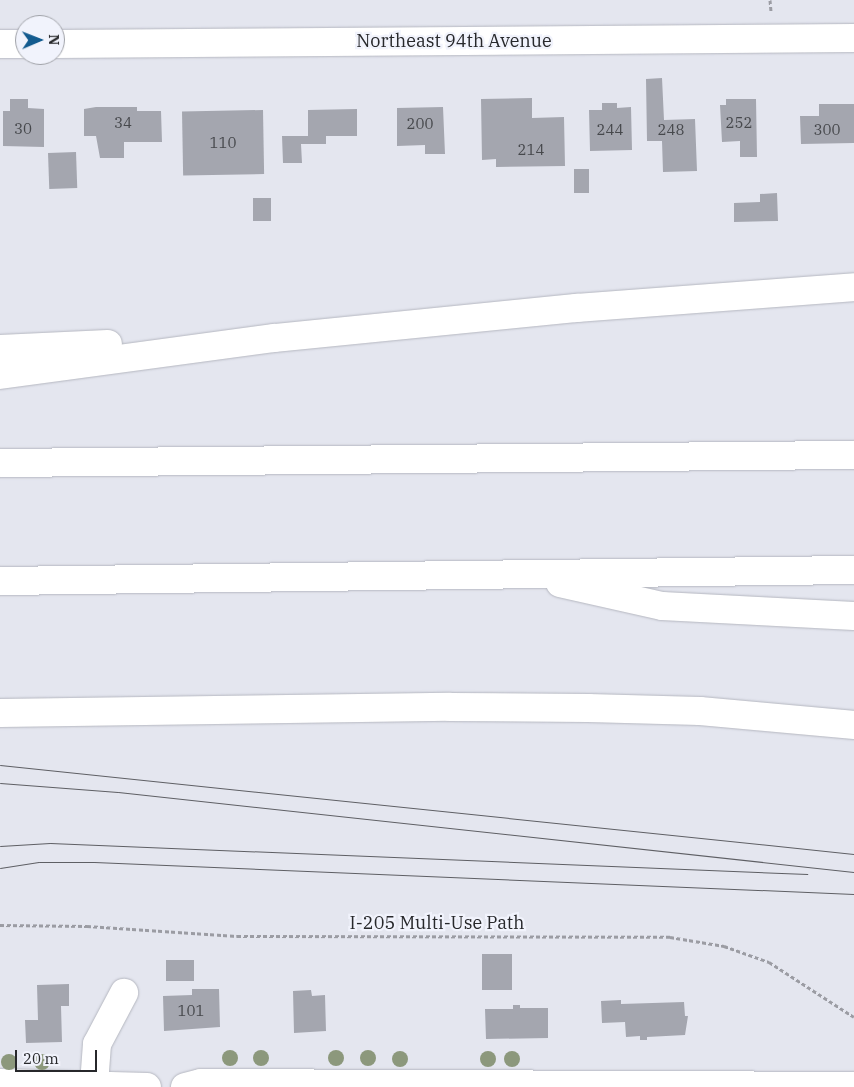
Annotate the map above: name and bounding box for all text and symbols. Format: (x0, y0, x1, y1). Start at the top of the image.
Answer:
north arrow (15, 15, 65, 65)
street label: Northeast 94th Avenue (356, 30, 552, 52)
text: N (45, 34, 63, 45)
house number: 34 (114, 114, 132, 132)
house number: 252 (726, 114, 752, 132)
house number: 200 (407, 115, 433, 133)
house number: 30 (14, 120, 32, 138)
house number: 244 (597, 121, 623, 139)
house number: 248 (658, 121, 684, 139)
house number: 300 (814, 121, 840, 139)
house number: 110 (210, 134, 236, 152)
house number: 214 (518, 141, 544, 159)
street label: I-205 Multi-Use Path (350, 912, 524, 934)
house number: 101 (178, 1002, 204, 1020)
scale bar (18, 1040, 100, 1072)
text: 20 m (23, 1049, 59, 1068)

